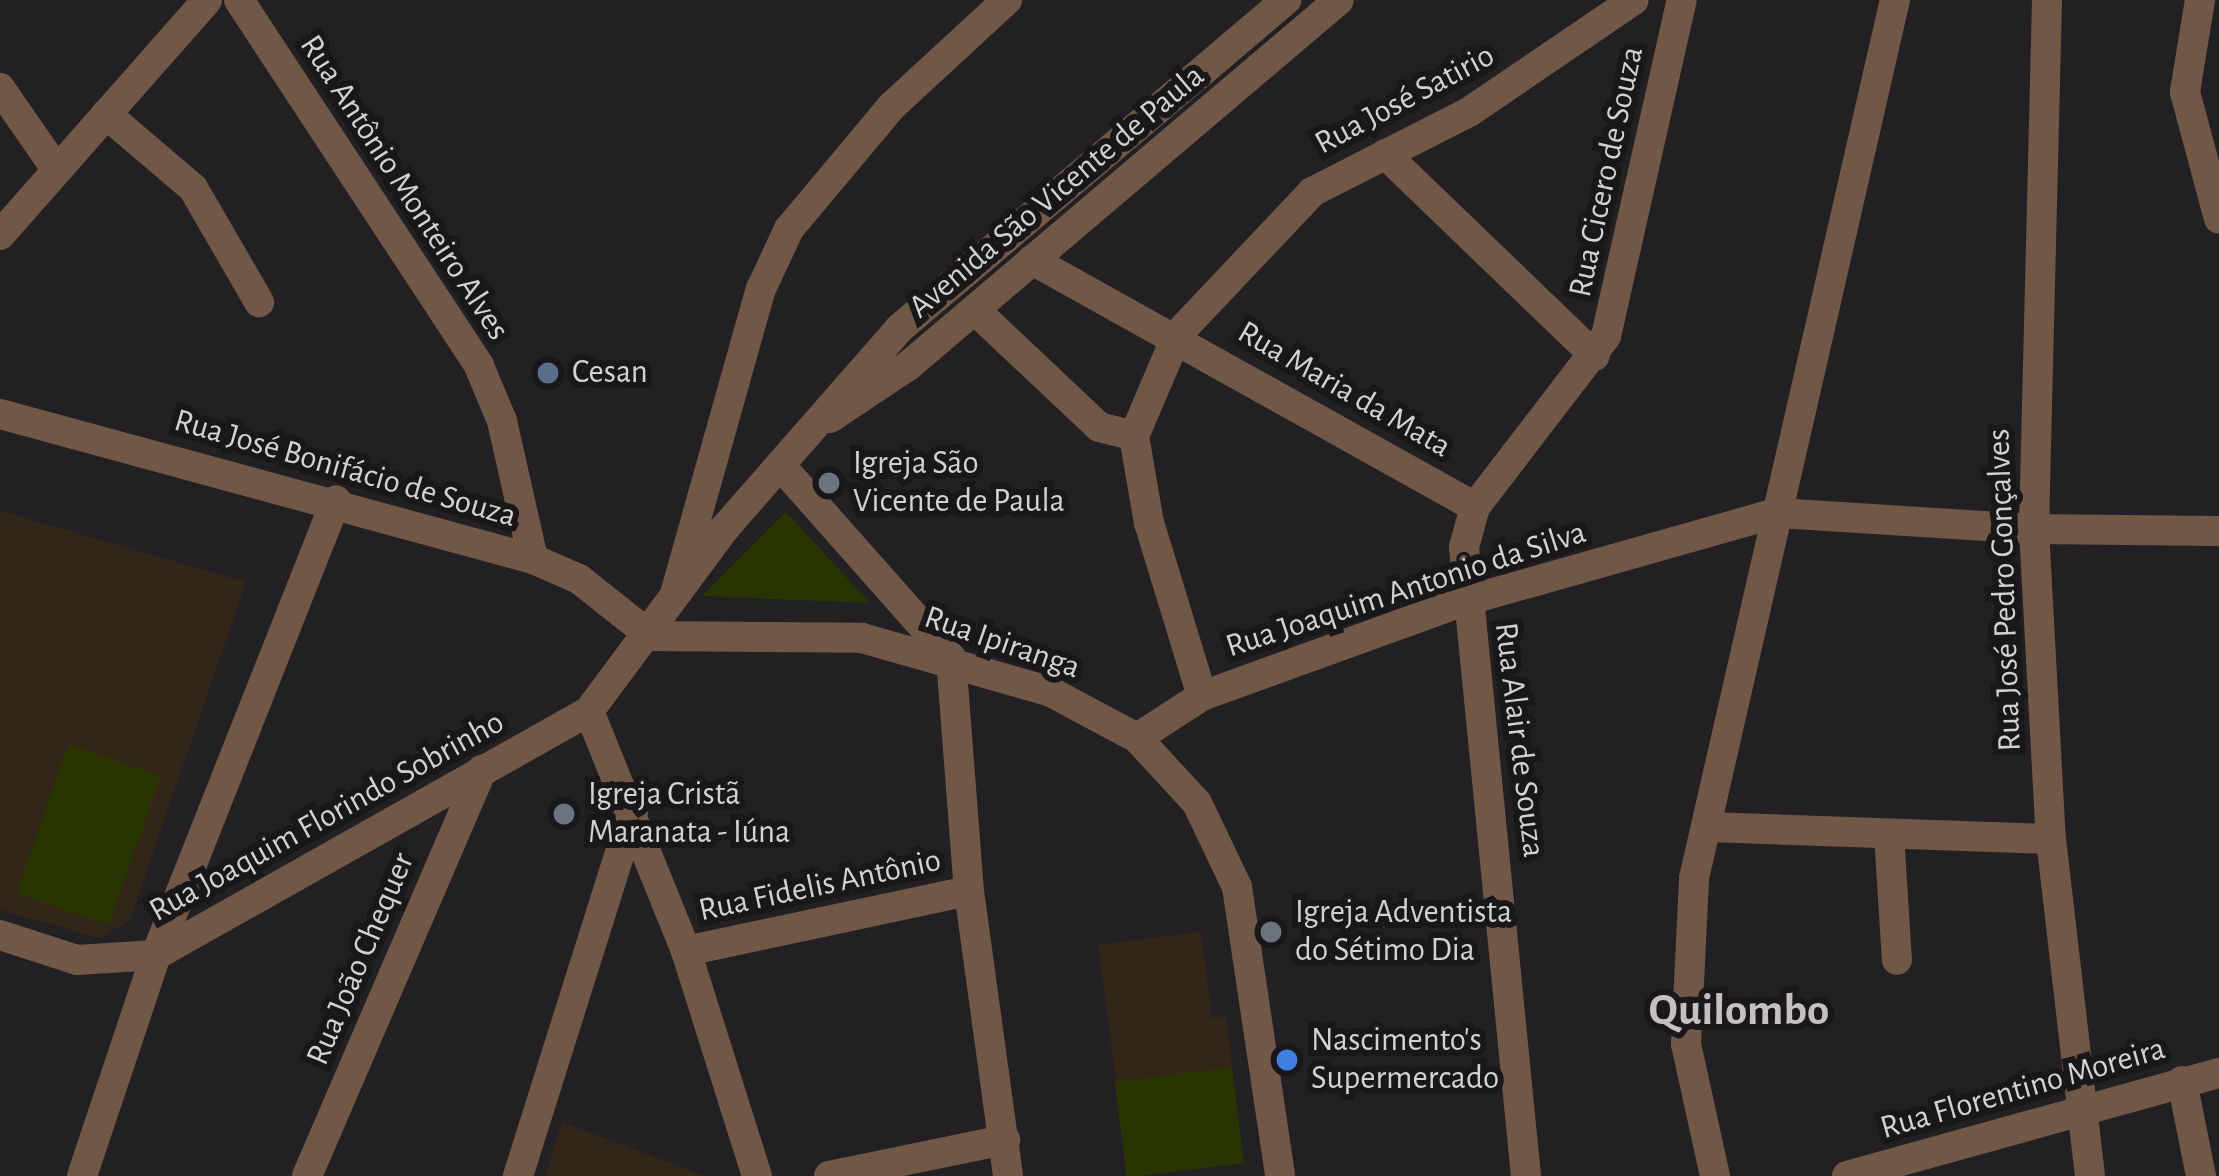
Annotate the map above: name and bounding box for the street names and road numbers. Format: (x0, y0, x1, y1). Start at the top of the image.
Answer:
street label: Rua Antônio Monteiro Alves (291, 28, 517, 348)
street label: Rua José Satirio (1309, 36, 1501, 164)
street label: Rua Cicero de Souza (1561, 43, 1653, 301)
street label: Avenida São Vicente de Paula (901, 57, 1213, 327)
street label: Rua Maria da Mata (1230, 313, 1458, 467)
street label: Rua José Bonifácio de Souza (169, 401, 521, 537)
street label: Rua José Pedro Gonçalves (1980, 428, 2030, 752)
street label: Rua Joaquim Antonio da Silva (1221, 513, 1591, 667)
street label: Rua Ipiranga (919, 598, 1085, 688)
street label: Rua Alair de Souza (1485, 620, 1553, 860)
street label: Rua Joaquim Florindo Sobrinho (143, 703, 511, 931)
street label: Rua Fidelis Antônio (695, 841, 945, 931)
street label: Rua João Chequer (298, 847, 424, 1071)
street label: Rua Florentino Moreira (1876, 1029, 2170, 1149)

